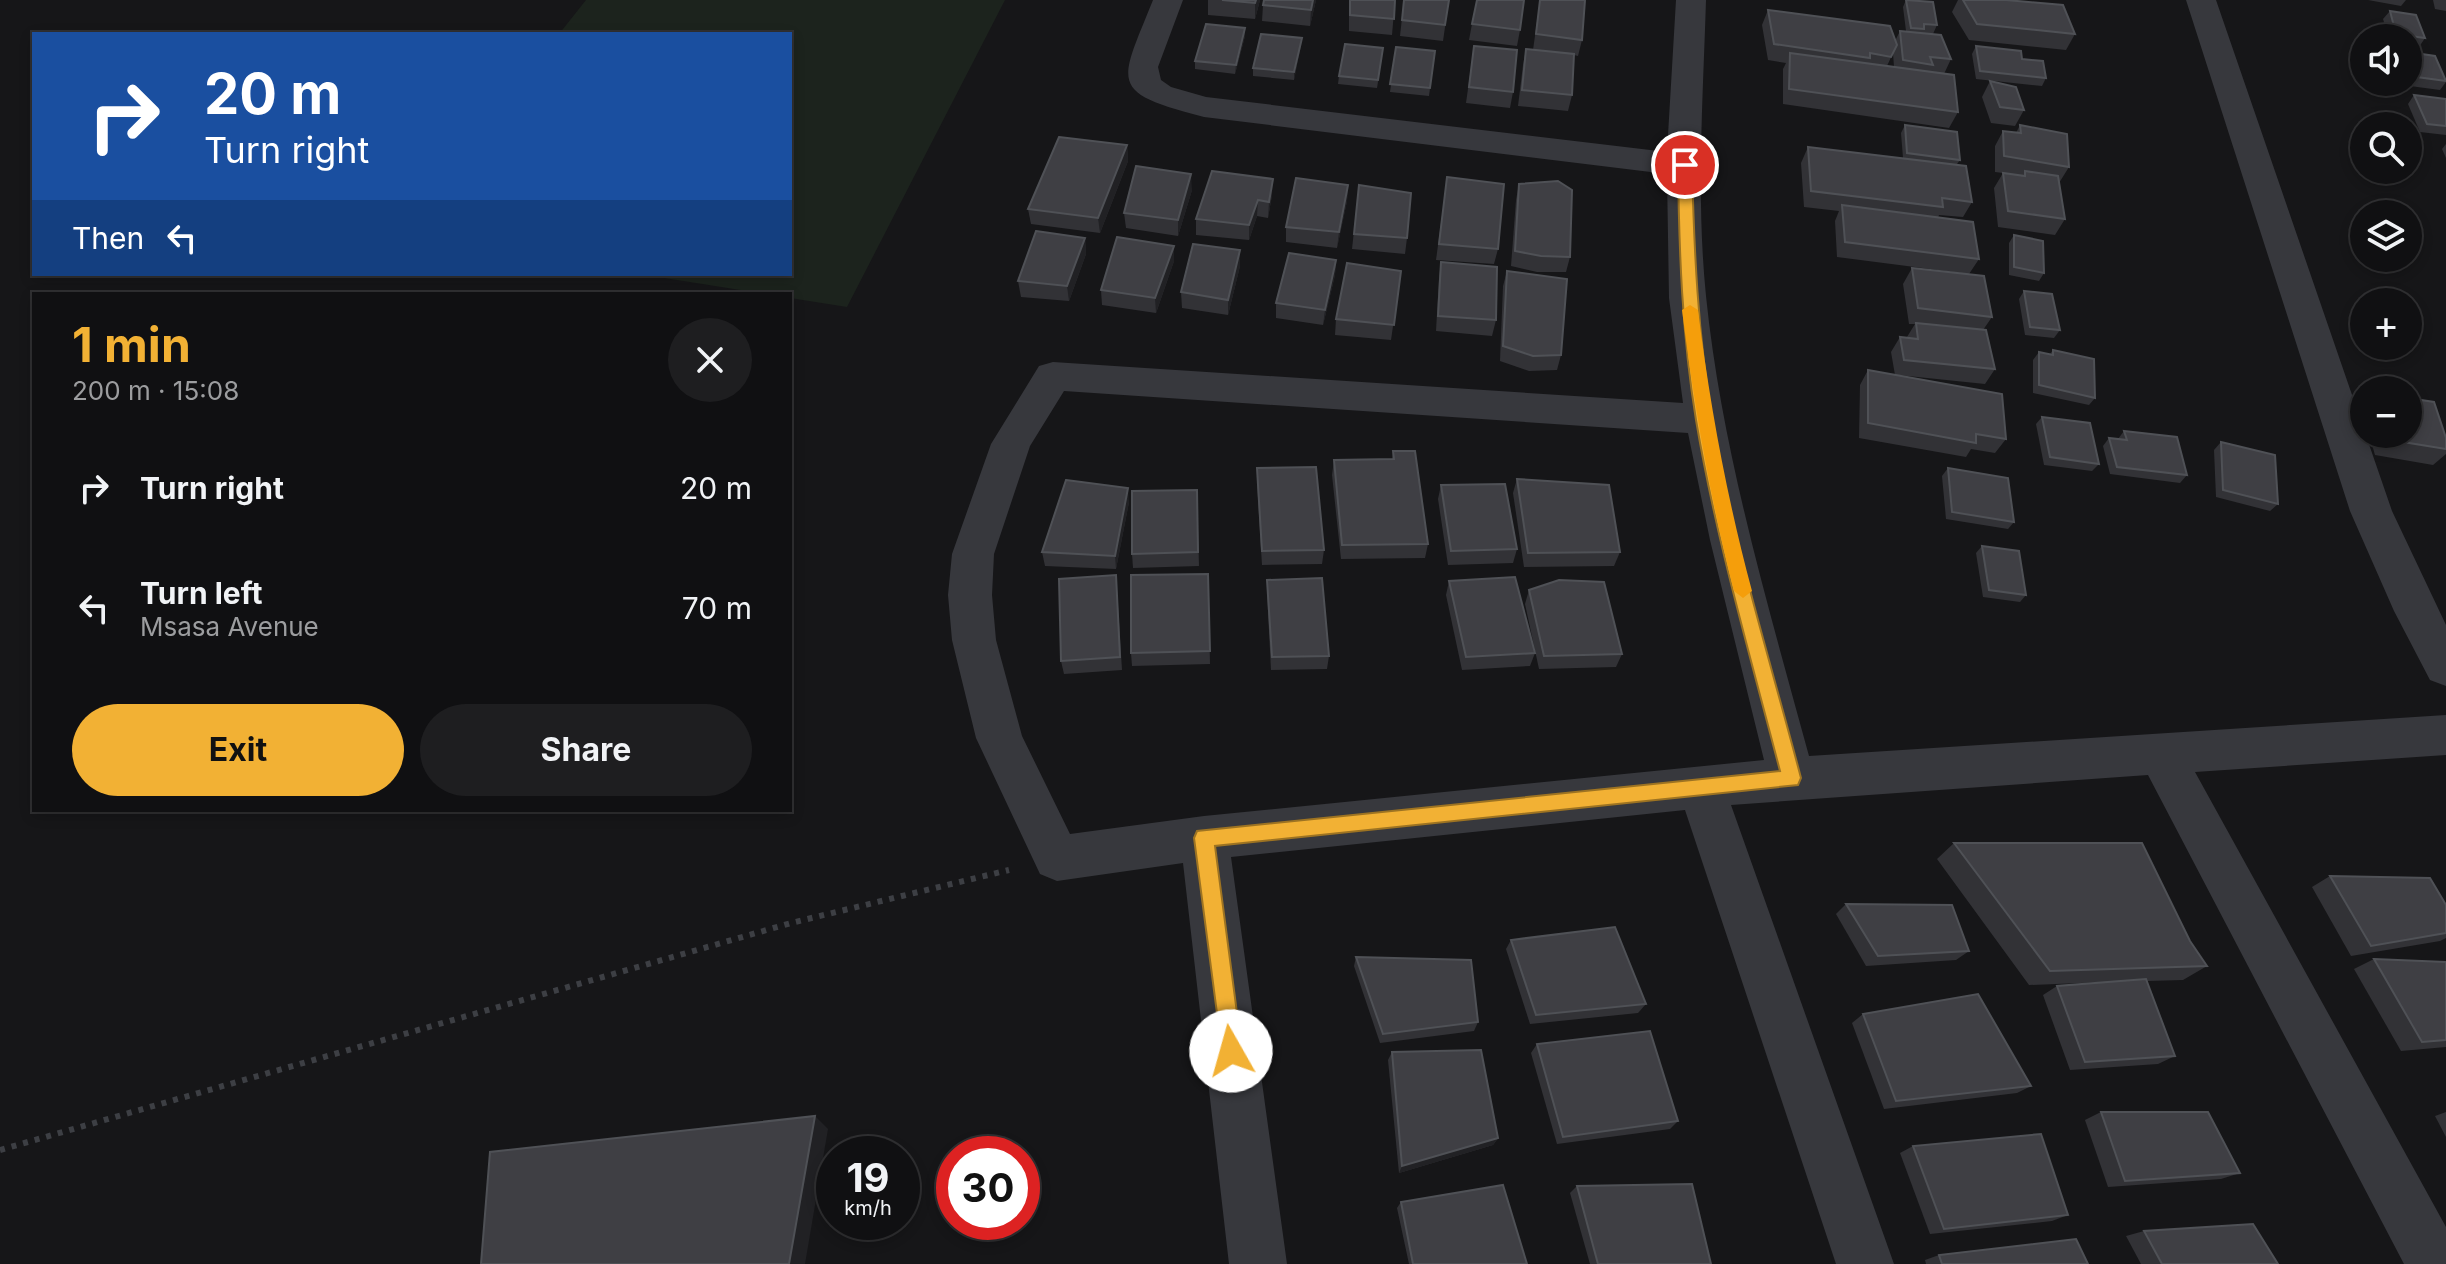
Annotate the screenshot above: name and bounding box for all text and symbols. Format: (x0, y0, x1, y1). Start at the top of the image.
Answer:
map controls (2350, 24, 2422, 448)
button: sound (2350, 24, 2422, 96)
text: 20 m (204, 60, 341, 128)
icon: right (72, 64, 176, 168)
button: search (2350, 112, 2422, 184)
text: Turn right (204, 128, 369, 172)
pin (1651, 131, 1719, 199)
icon: arrive (1663, 143, 1707, 187)
button: layers (2350, 200, 2422, 272)
icon: left (160, 216, 204, 260)
text: Then (72, 220, 144, 256)
button: + (2350, 288, 2422, 360)
text: 1 min (72, 315, 191, 374)
button: close (668, 318, 752, 402)
text: 200 m · 15:08 (72, 375, 239, 406)
button: − (2350, 376, 2422, 448)
icon: right (72, 466, 116, 510)
text: Turn right (140, 470, 284, 506)
text: 20 m (680, 470, 752, 506)
text: Turn left (140, 575, 262, 611)
icon: left (72, 586, 116, 630)
text: 70 m (682, 590, 752, 626)
text: Msasa Avenue (140, 611, 319, 642)
button: Exit (72, 704, 404, 796)
button: Share (420, 704, 752, 796)
position arrow (1189, 1009, 1273, 1093)
speed limit sign: 30 (936, 1136, 1040, 1240)
text: 19 (846, 1153, 890, 1202)
text: km/h (844, 1196, 892, 1220)

